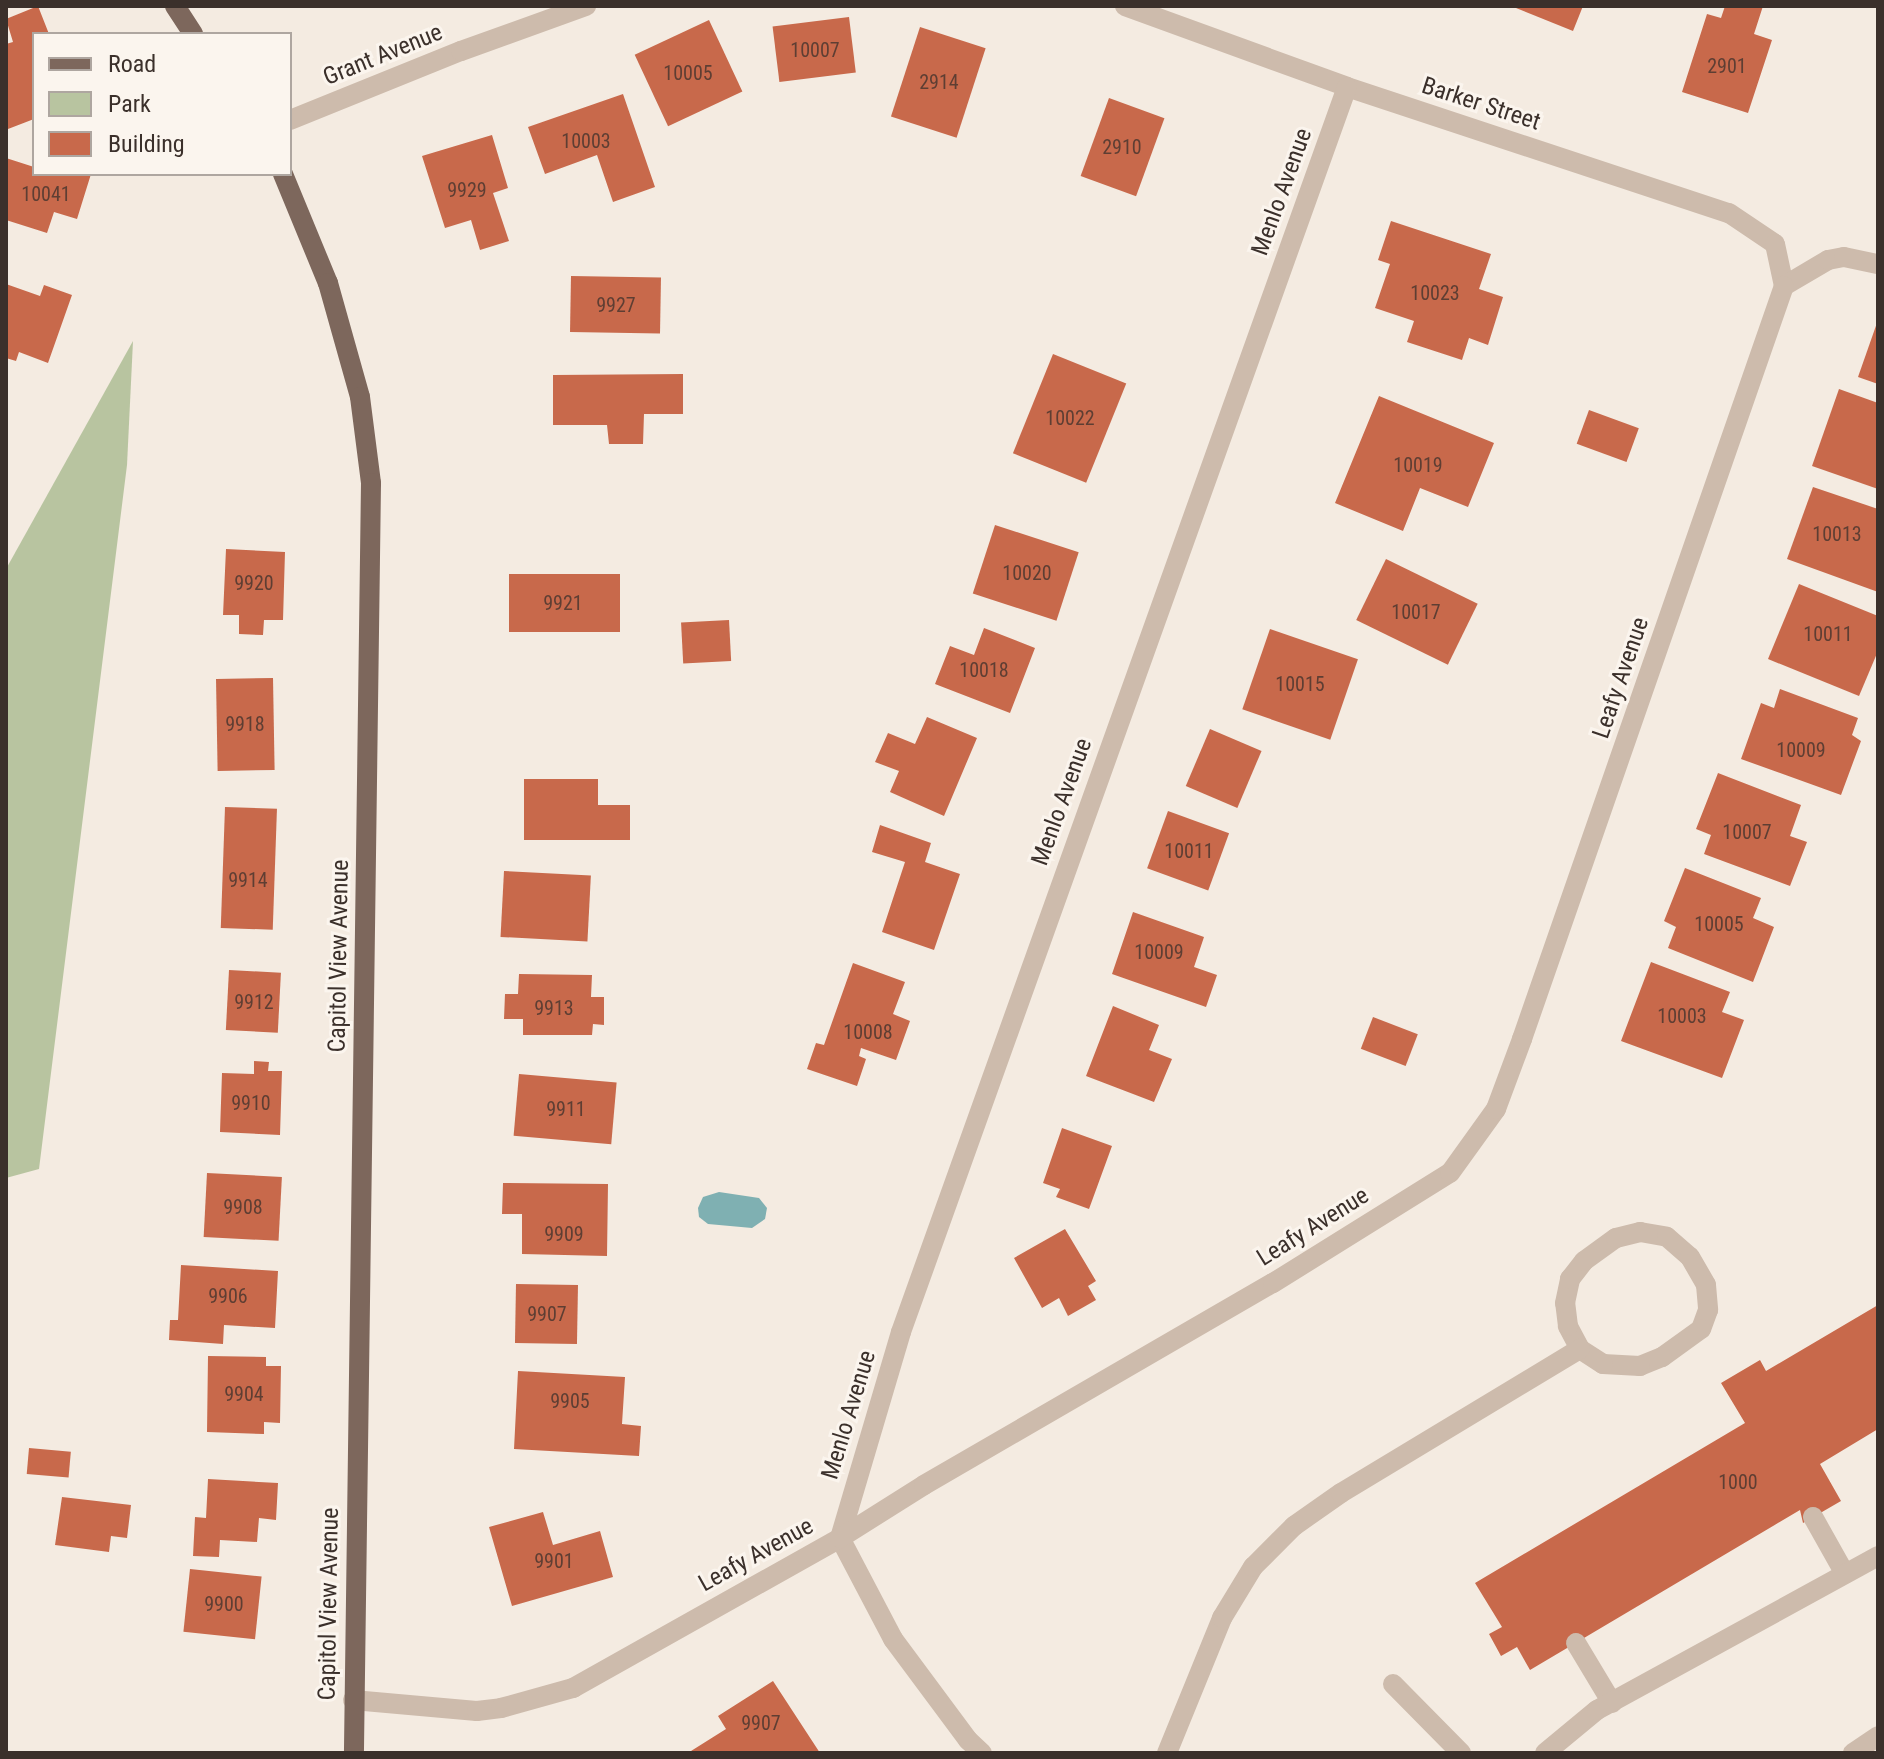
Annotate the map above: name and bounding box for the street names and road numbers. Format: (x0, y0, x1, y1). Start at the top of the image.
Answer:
street label: Grant Avenue (319, 18, 447, 92)
street label: Barker Street (1418, 71, 1544, 137)
street label: Menlo Avenue (1246, 125, 1318, 259)
street label: Leafy Avenue (1587, 614, 1655, 742)
street label: Menlo Avenue (1026, 735, 1098, 869)
street label: Capitol View Avenue (323, 859, 355, 1053)
street label: Leafy Avenue (1252, 1181, 1374, 1273)
street label: Menlo Avenue (816, 1347, 882, 1483)
street label: Capitol View Avenue (313, 1507, 345, 1701)
street label: Leafy Avenue (694, 1512, 818, 1598)

